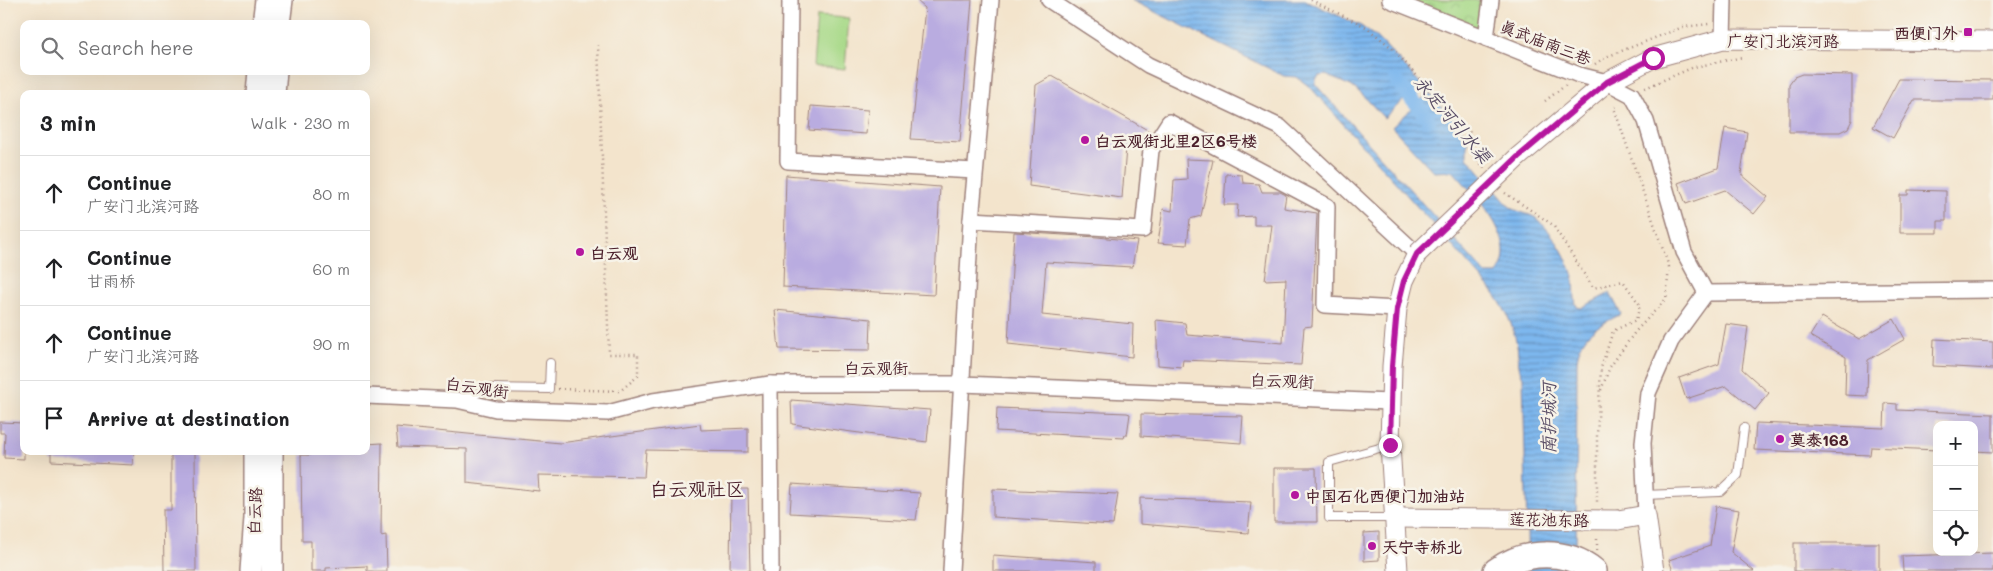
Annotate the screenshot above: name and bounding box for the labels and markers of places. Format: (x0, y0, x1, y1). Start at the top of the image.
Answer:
place label: 西便门外 (1894, 22, 1958, 43)
marker: 西便门外 (1962, 26, 1974, 38)
place label: 白云观街北里2区6号楼 (1095, 130, 1258, 151)
marker: 白云观街北里2区6号楼 (1079, 134, 1091, 146)
place label: 白云观 (590, 242, 638, 263)
marker: 白云观 (574, 246, 586, 258)
place label: 莫泰168 (1790, 429, 1849, 450)
marker: 莫泰168 (1774, 433, 1786, 445)
place label: 中国石化西便门加油站 (1305, 485, 1465, 506)
marker: 中国石化西便门加油站 (1289, 489, 1301, 501)
place label: 天宁寺桥北 (1382, 536, 1462, 557)
marker: 天宁寺桥北 (1366, 540, 1378, 552)

